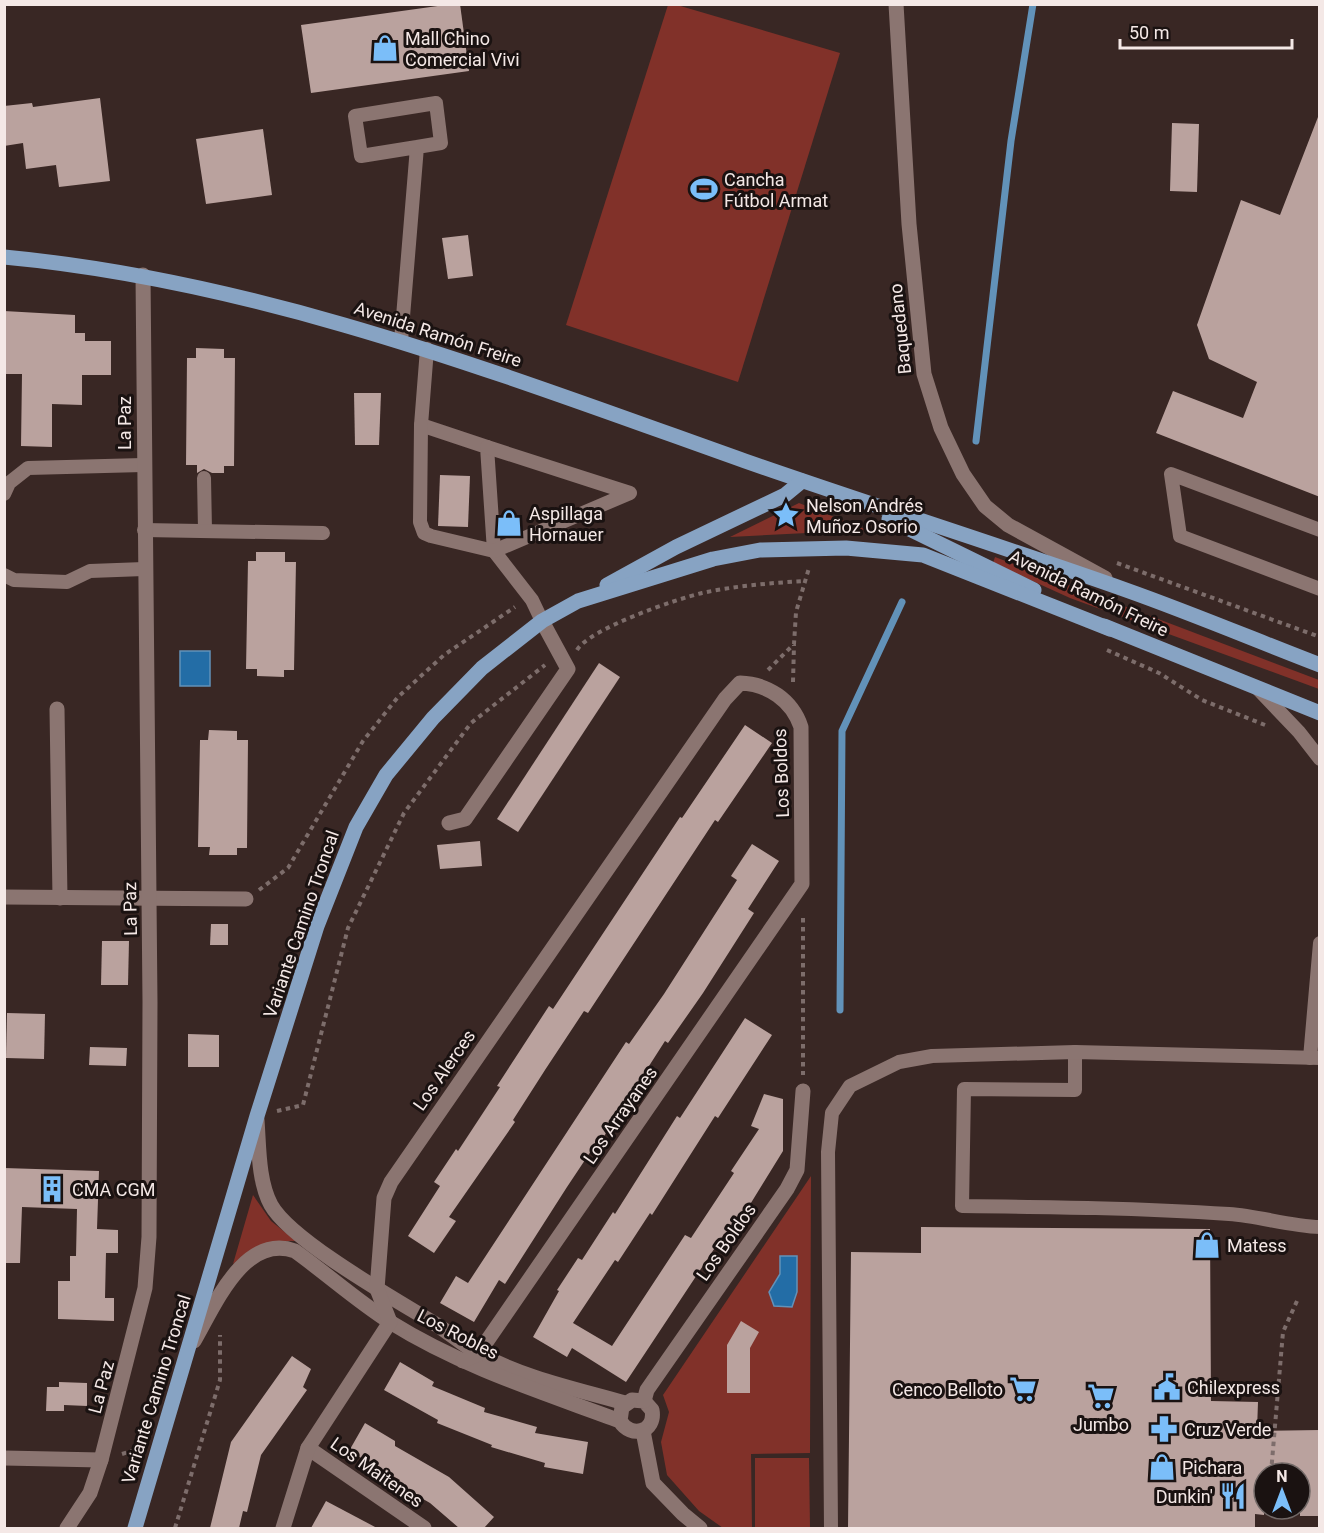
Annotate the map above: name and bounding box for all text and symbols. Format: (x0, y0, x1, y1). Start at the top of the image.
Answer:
scale bar (1120, 12, 1292, 50)
text: 50 m (1129, 22, 1169, 43)
place label: Mall Chino Comercial Vivi (405, 28, 520, 70)
shop icon: Mall Chino Comercial Vivi (370, 33, 400, 63)
place label: Cancha Fútbol Armat (724, 169, 828, 211)
sports icon: Cancha Fútbol Armat (689, 174, 719, 204)
street label: Baquedano (885, 283, 915, 375)
street label: Avenida Ramón Freire (352, 297, 524, 371)
street label: La Paz (114, 396, 135, 450)
place label: Nelson Andrés Muñoz Osorio (806, 495, 923, 537)
place icon: Nelson Andrés Muñoz Osorio (771, 500, 801, 530)
place label: Aspillaga Hornauer (529, 503, 604, 545)
shop icon: Aspillaga Hornauer (494, 508, 524, 538)
street label: Avenida Ramón Freire (1006, 545, 1172, 641)
street label: Los Boldos (769, 728, 793, 818)
street label: Variante Camino Troncal (259, 828, 343, 1020)
street label: La Paz (119, 882, 141, 936)
street label: Los Alerces (409, 1026, 479, 1114)
street label: Los Arrayanes (579, 1062, 661, 1168)
building icon: CMA CGM (37, 1174, 67, 1204)
place label: CMA CGM (72, 1179, 156, 1200)
street label: Los Boldos (692, 1199, 760, 1285)
shop icon: Matess (1192, 1230, 1222, 1260)
place label: Matess (1227, 1235, 1287, 1256)
street label: Variante Camino Troncal (117, 1292, 195, 1486)
street label: Los Robles (414, 1305, 502, 1363)
street label: La Paz (84, 1358, 118, 1416)
public building icon: Chilexpress (1152, 1372, 1182, 1402)
supermarket icon: Cenco Belloto (1008, 1374, 1038, 1404)
place label: Chilexpress (1187, 1377, 1280, 1398)
place label: Cenco Belloto (892, 1379, 1003, 1400)
supermarket icon: Jumbo (1086, 1381, 1116, 1411)
place label: Jumbo (1073, 1414, 1129, 1435)
pharmacy icon: Cruz Verde (1149, 1414, 1179, 1444)
place label: Cruz Verde (1184, 1419, 1271, 1440)
street label: Los Maitenes (327, 1432, 427, 1512)
shop icon: Pichara (1147, 1452, 1177, 1482)
place label: Pichara (1182, 1457, 1242, 1478)
north arrow (1252, 1461, 1312, 1521)
text: N (1276, 1467, 1288, 1486)
restaurant icon: Dunkin' (1218, 1481, 1248, 1511)
place label: Dunkin' (1156, 1486, 1213, 1507)

